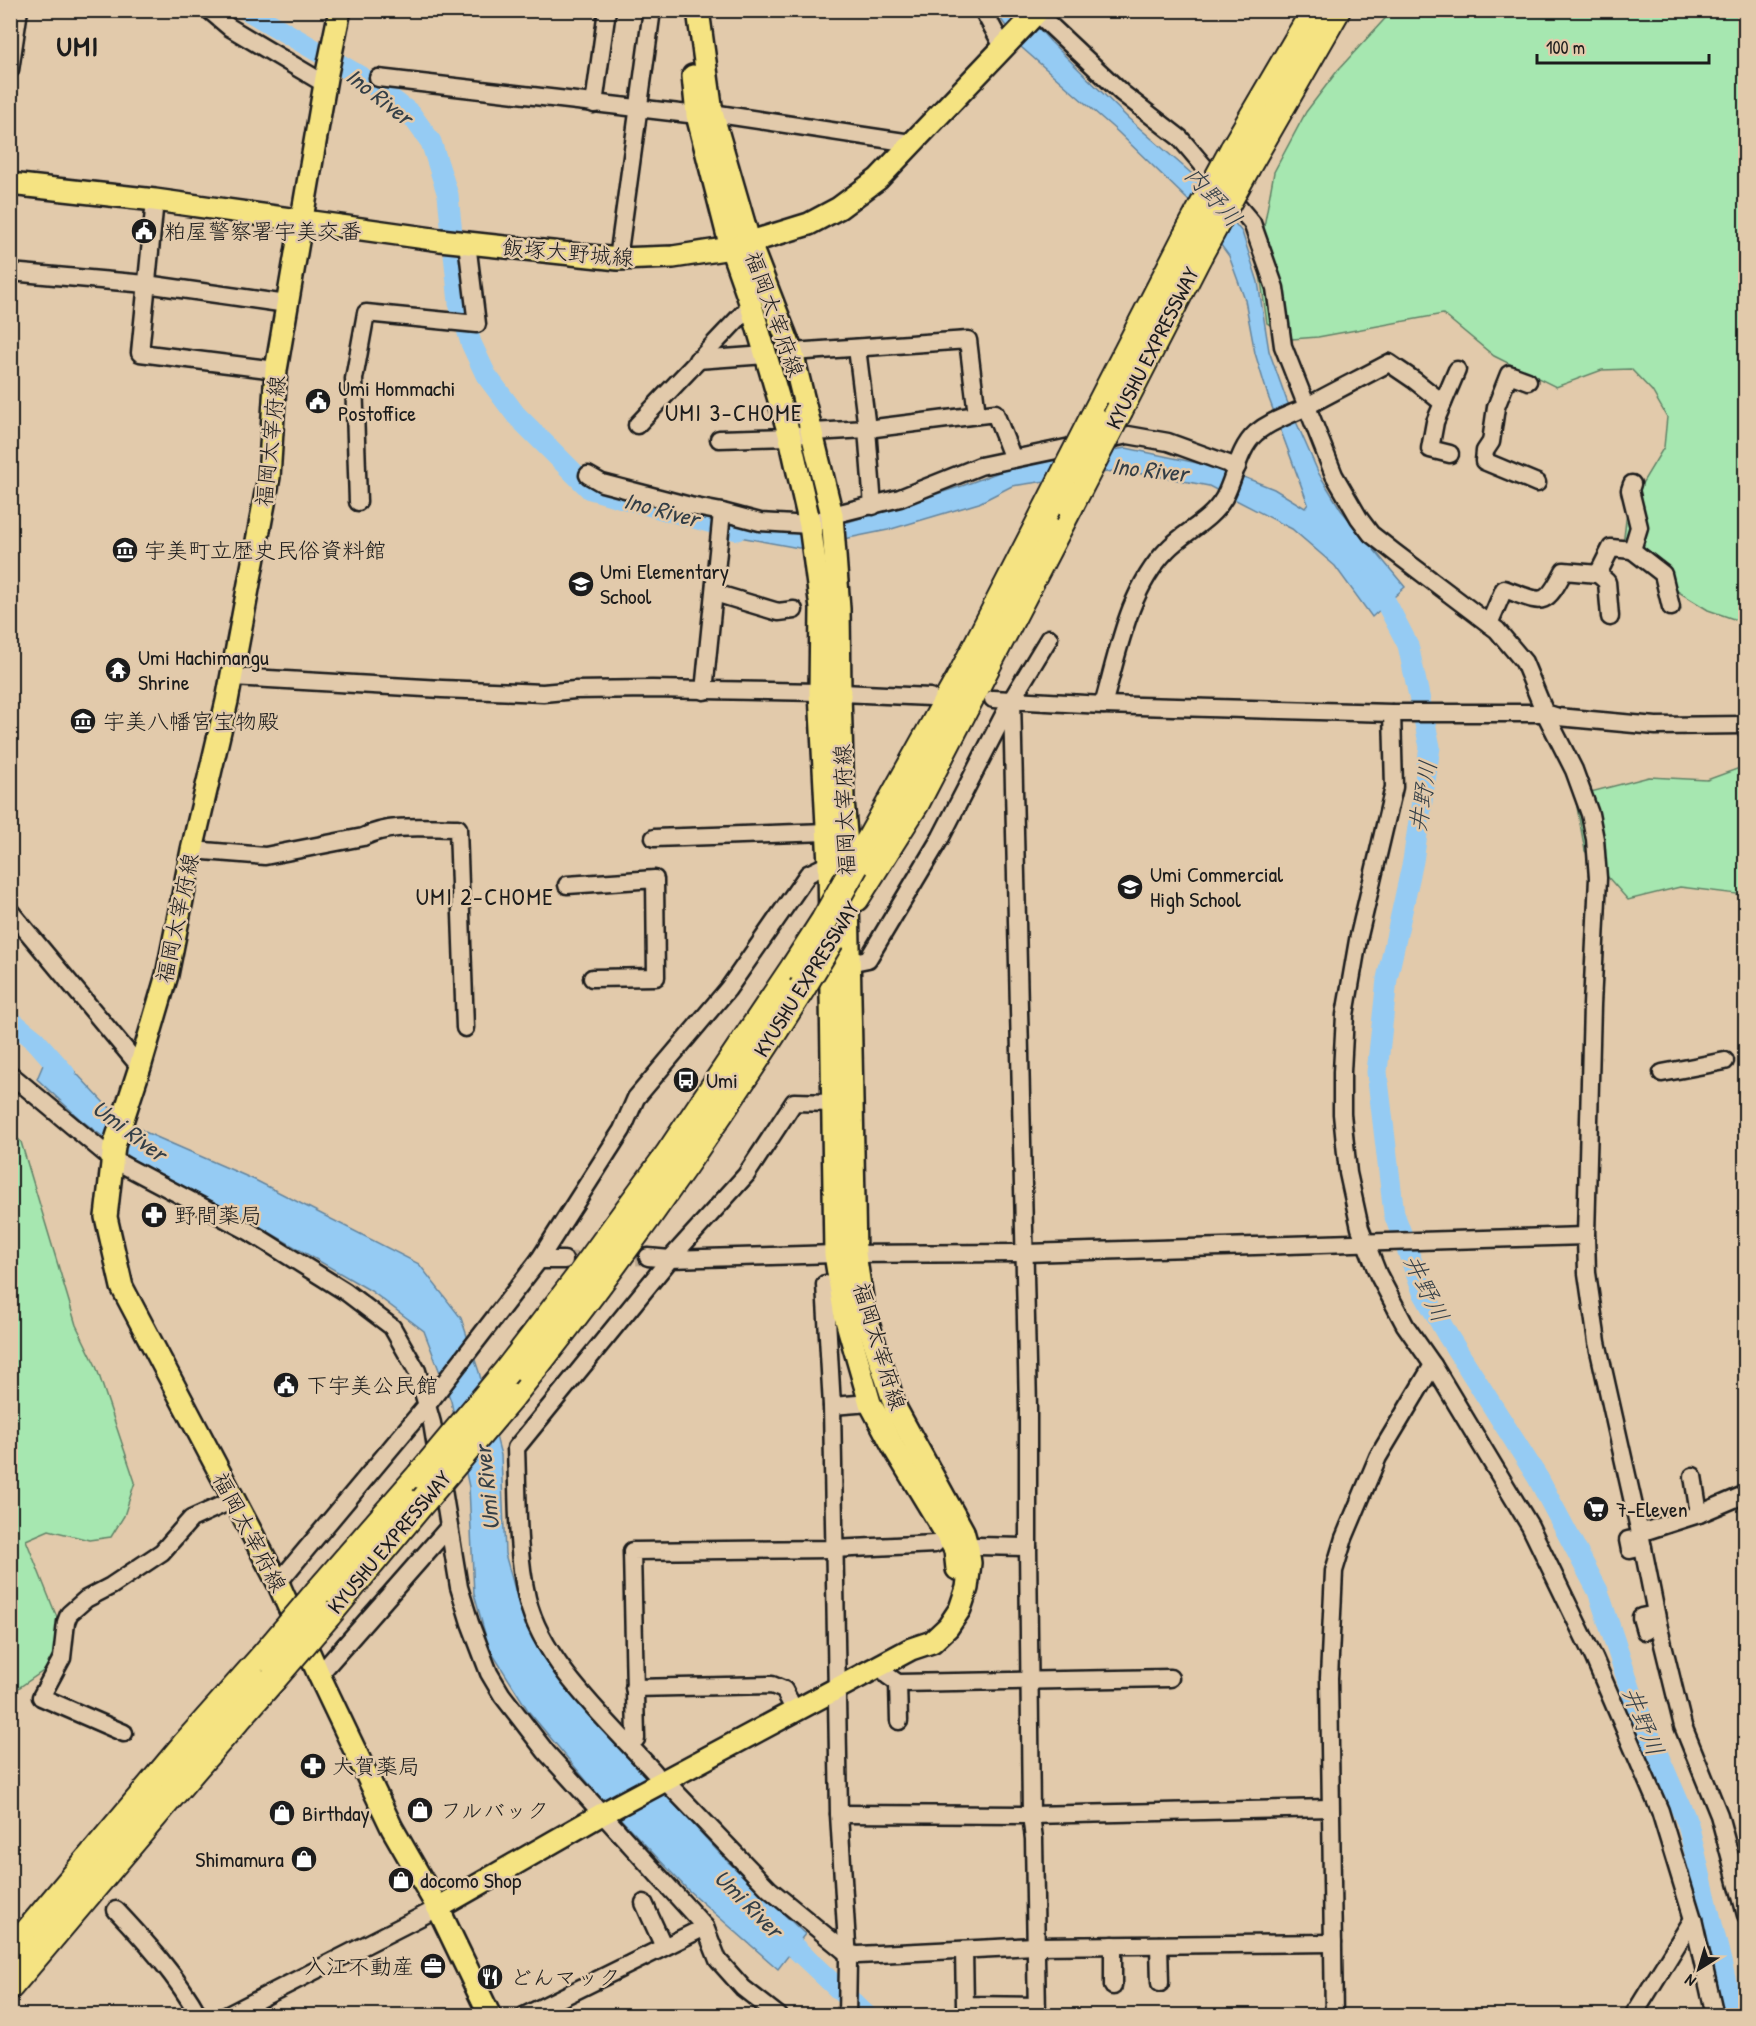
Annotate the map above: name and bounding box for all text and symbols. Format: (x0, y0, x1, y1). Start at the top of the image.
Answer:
district label: UMI (56, 27, 100, 65)
scale bar (1537, 27, 1710, 65)
text: 100 m (1546, 35, 1585, 60)
water label: Ino River (340, 60, 422, 134)
water label: 内野川 (1178, 159, 1250, 233)
public building icon: 粕屋警察署宇美交番 (129, 216, 159, 246)
place label: 粕屋警察署宇美交番 (164, 216, 362, 246)
street label: 飯塚大野城線 (501, 231, 635, 273)
street label: 福岡太宰府線 (738, 247, 812, 381)
street label: KYUSHU EXPRESSWAY (1098, 262, 1206, 434)
place label: Umi Hommachi Postoffice (338, 373, 455, 428)
street label: 福岡太宰府線 (248, 374, 292, 508)
public building icon: Umi Hommachi Postoffice (303, 386, 333, 416)
district label: UMI 3-CHOME (665, 396, 803, 428)
water label: Ino River (1110, 449, 1192, 489)
water label: Ino River (621, 484, 706, 535)
museum icon: 宇美町立歴史民俗資料館 (110, 535, 140, 565)
place label: 宇美町立歴史民俗資料館 (144, 535, 386, 565)
place label: Umi Elementary School (600, 556, 729, 611)
school or university icon: Umi Elementary School (566, 569, 596, 599)
place label: Umi Hachimangu Shrine (138, 642, 269, 697)
temple icon: Umi Hachimangu Shrine (103, 655, 133, 685)
museum icon: 宇美八幡宮宝物殿 (68, 706, 98, 736)
place label: 宇美八幡宮宝物殿 (103, 706, 279, 736)
street label: 福岡太宰府線 (827, 744, 861, 876)
water label: 井野川 (1401, 758, 1443, 834)
street label: 福岡太宰府線 (149, 850, 205, 986)
place label: Umi Commercial High School (1150, 859, 1283, 914)
school or university icon: Umi Commercial High School (1115, 872, 1145, 902)
district label: UMI 2-CHOME (416, 880, 554, 912)
street label: KYUSHU EXPRESSWAY (746, 895, 866, 1063)
bus stop icon: Umi (671, 1065, 701, 1095)
place label: Umi (706, 1065, 738, 1095)
water label: Umi River (86, 1092, 176, 1170)
pharmacy icon: 野間薬局 (139, 1200, 169, 1230)
place label: 野間薬局 (174, 1200, 262, 1230)
water label: 井野川 (1397, 1249, 1457, 1327)
street label: 福岡太宰府線 (846, 1278, 914, 1414)
public building icon: 下宇美公民館 (271, 1370, 301, 1400)
place label: 下宇美公民館 (306, 1370, 438, 1400)
water label: Umi River (465, 1441, 506, 1532)
street label: KYUSHU EXPRESSWAY (320, 1464, 458, 1620)
street label: 福岡太宰府線 (206, 1467, 294, 1597)
supermarket icon: 7-Eleven (1581, 1494, 1611, 1524)
place label: 7-Eleven (1616, 1494, 1688, 1524)
water label: 井野川 (1616, 1682, 1672, 1760)
pharmacy icon: 大賀薬局 (298, 1751, 328, 1781)
place label: 大賀薬局 (332, 1751, 420, 1781)
shop icon: フルバック (405, 1795, 435, 1825)
place label: フルバック (440, 1795, 549, 1825)
shop icon: Birthday (267, 1798, 297, 1828)
place label: Birthday (302, 1798, 370, 1828)
place label: Shimamura (195, 1844, 284, 1874)
shop icon: Shimamura (289, 1844, 319, 1874)
water label: Umi River (708, 1862, 792, 1946)
shop icon: docomo Shop (386, 1865, 416, 1895)
place label: docomo Shop (420, 1865, 522, 1895)
north arrow (1669, 1939, 1729, 1999)
place label: 入江不動産 (304, 1951, 414, 1981)
office icon: 入江不動産 (418, 1951, 448, 1981)
restaurant icon: どんマック (475, 1962, 505, 1992)
place label: どんマック (510, 1962, 620, 1992)
text: N (1680, 1969, 1700, 1992)

